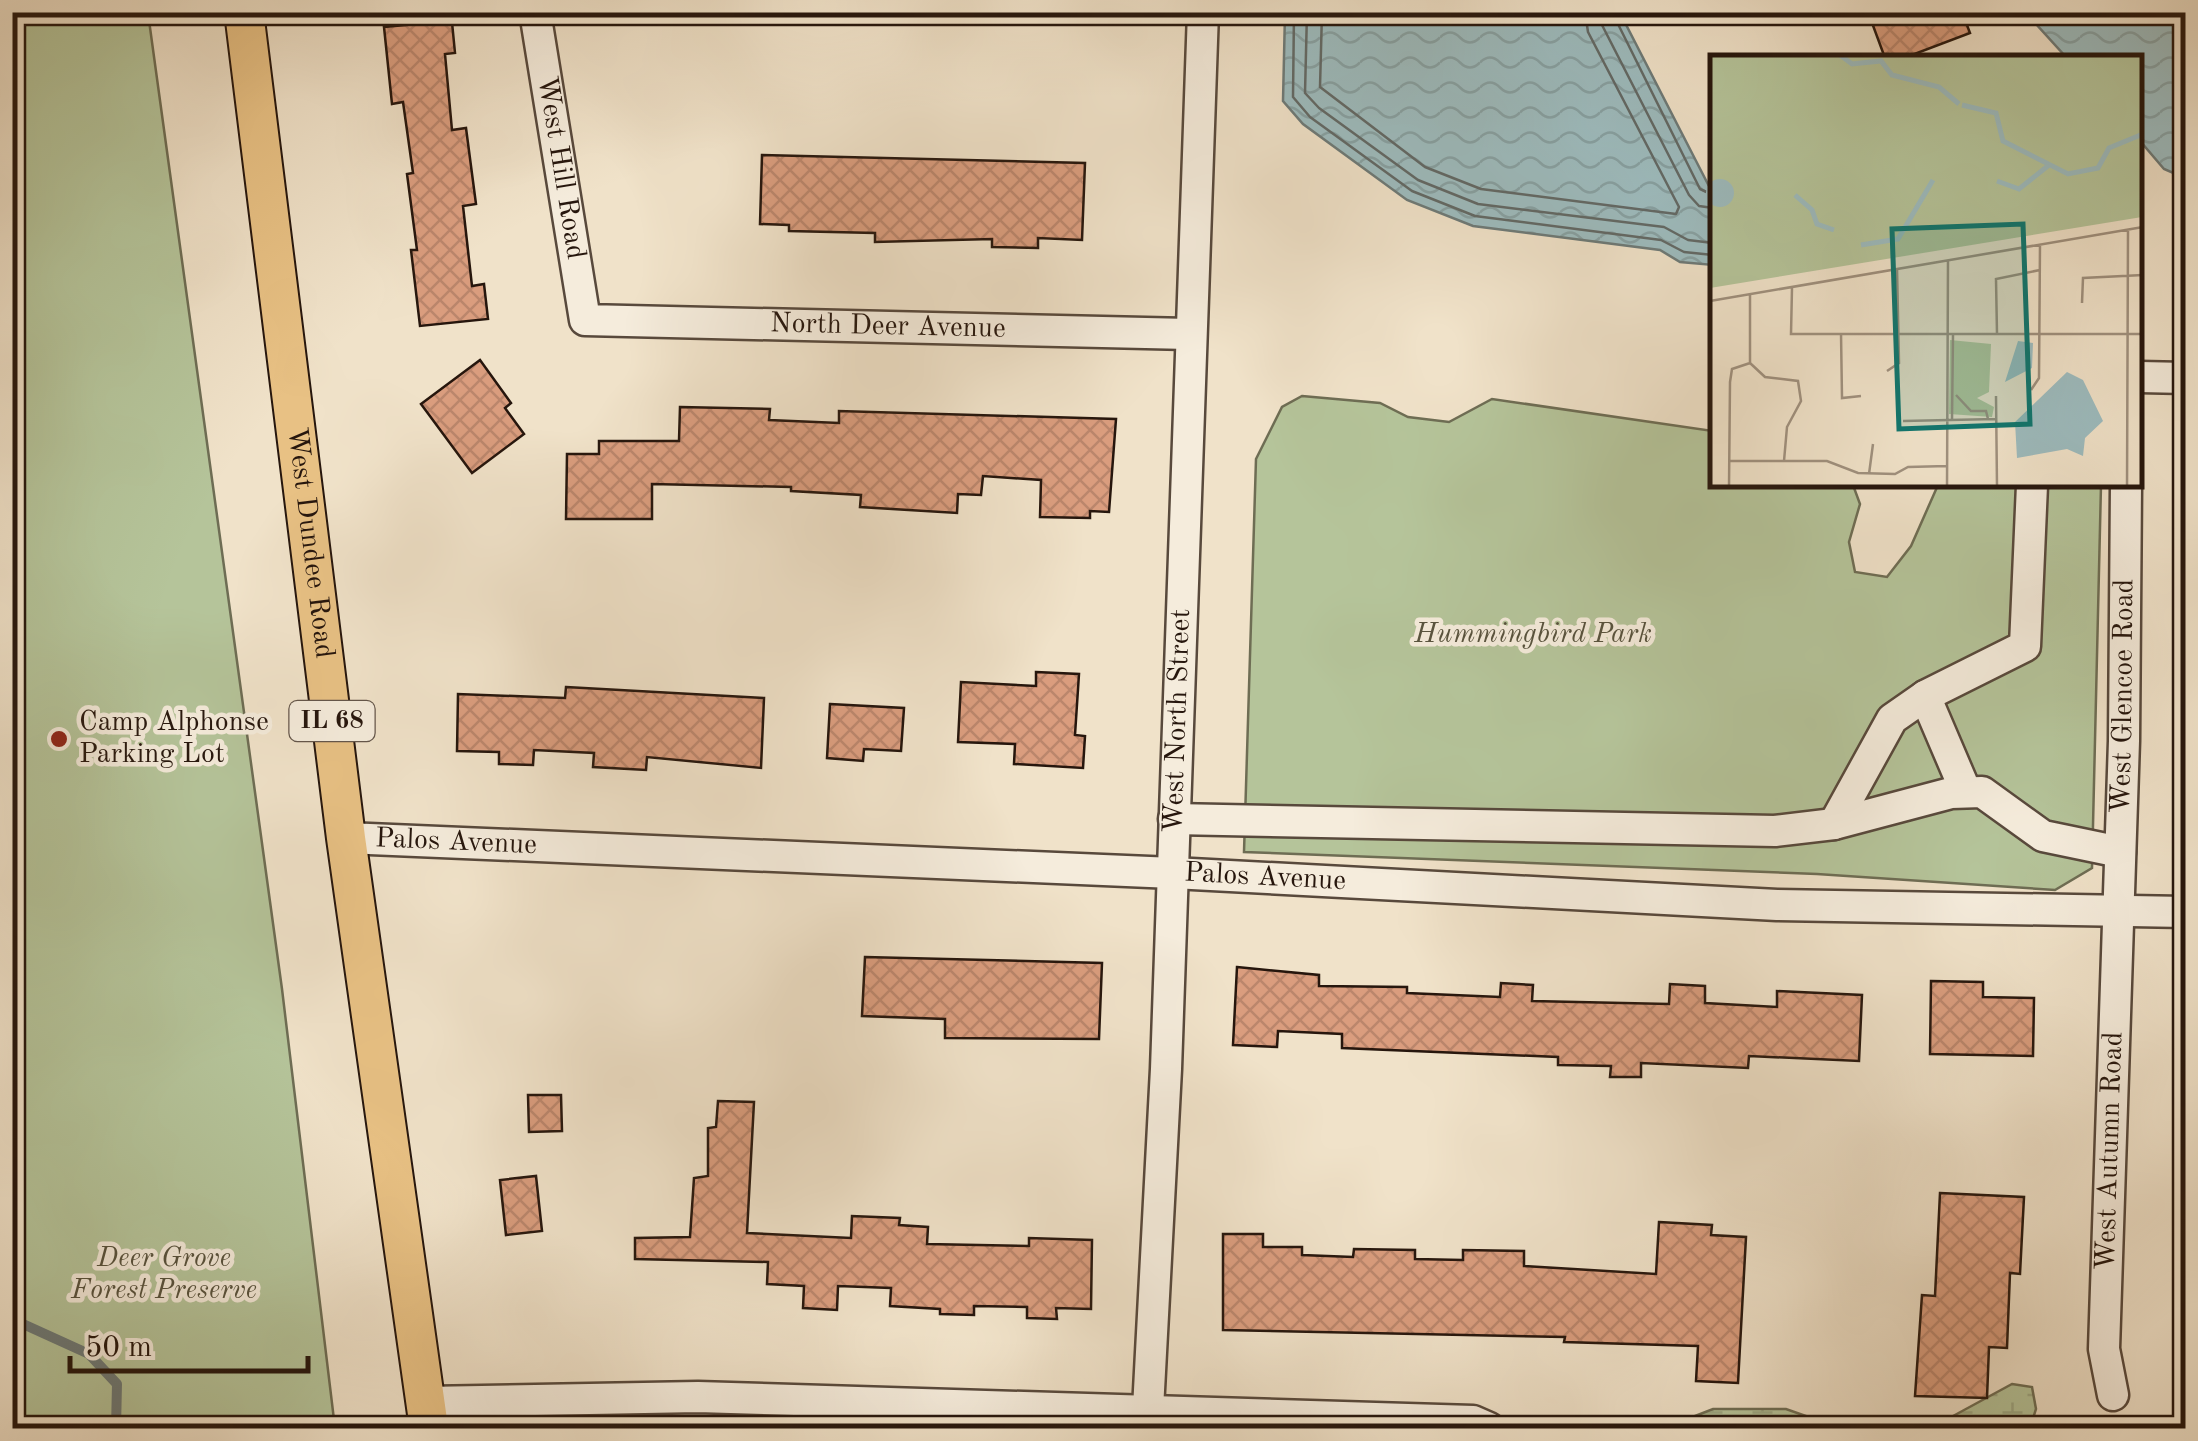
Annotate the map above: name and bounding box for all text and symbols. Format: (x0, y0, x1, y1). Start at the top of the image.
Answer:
inset map (1710, 55, 2143, 488)
street label: West Hill Road (532, 74, 589, 261)
street label: North Deer Avenue (770, 310, 1006, 344)
street label: West Dundee Road (281, 426, 338, 660)
street label: West Glencoe Road (2108, 579, 2139, 814)
street label: West North Street (1160, 608, 1196, 833)
park label: Hummingbird Park (1413, 621, 1652, 649)
road number: IL 68 (290, 701, 374, 741)
place label: Camp Alphonse Parking Lot (79, 709, 269, 769)
marker: Camp Alphonse Parking Lot (48, 728, 70, 750)
street label: Palos Avenue (374, 825, 537, 860)
street label: Palos Avenue (1183, 860, 1347, 896)
street label: West Autumn Road (2093, 1031, 2128, 1271)
park label: Deer Grove Forest Preserve (70, 1245, 257, 1305)
scale bar (70, 1311, 308, 1373)
text: 50 m (85, 1333, 152, 1363)

